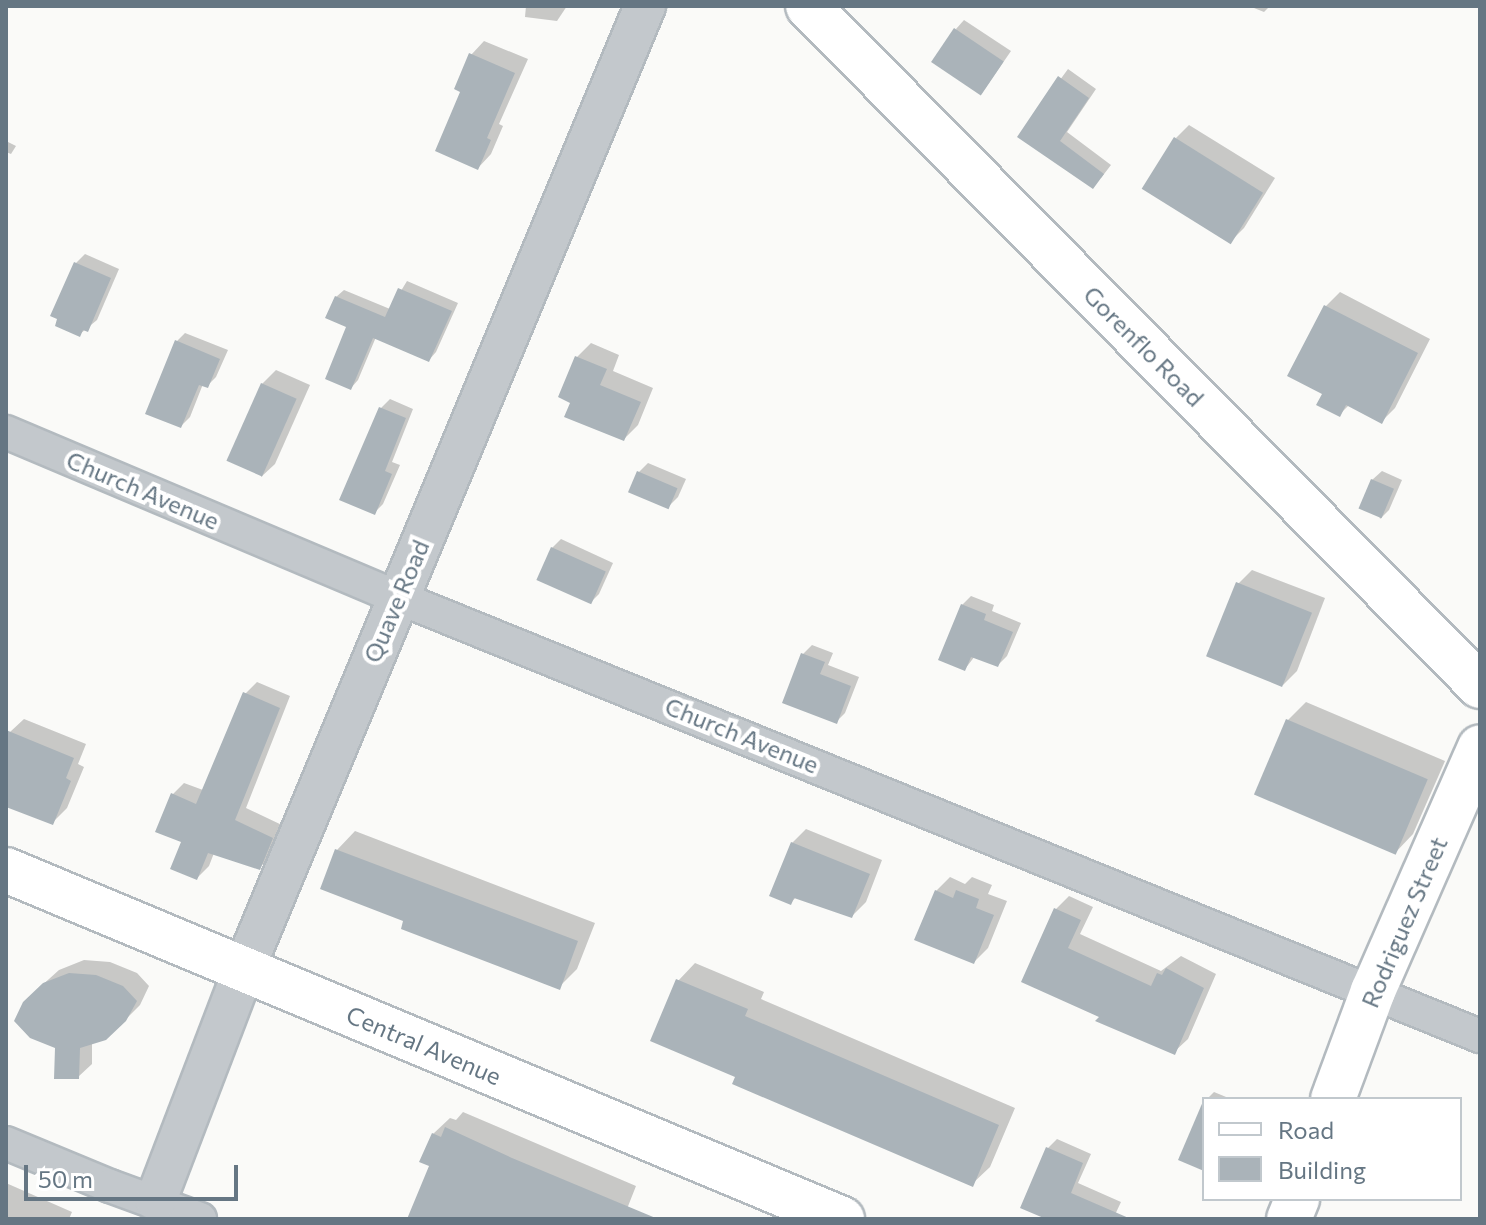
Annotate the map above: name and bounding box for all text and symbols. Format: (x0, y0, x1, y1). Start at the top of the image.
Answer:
street label: Gorenflo Road (1078, 280, 1210, 412)
street label: Church Avenue (62, 445, 224, 535)
street label: Quave Road (357, 535, 435, 667)
street label: Church Avenue (661, 691, 823, 779)
street label: Rodriguez Street (1355, 832, 1453, 1012)
street label: Central Avenue (342, 999, 506, 1091)
legend (1202, 1097, 1462, 1201)
text: Road (1278, 1115, 1334, 1144)
scale bar (28, 1149, 242, 1199)
text: Building (1278, 1155, 1366, 1184)
text: 50 m (38, 1164, 93, 1193)

